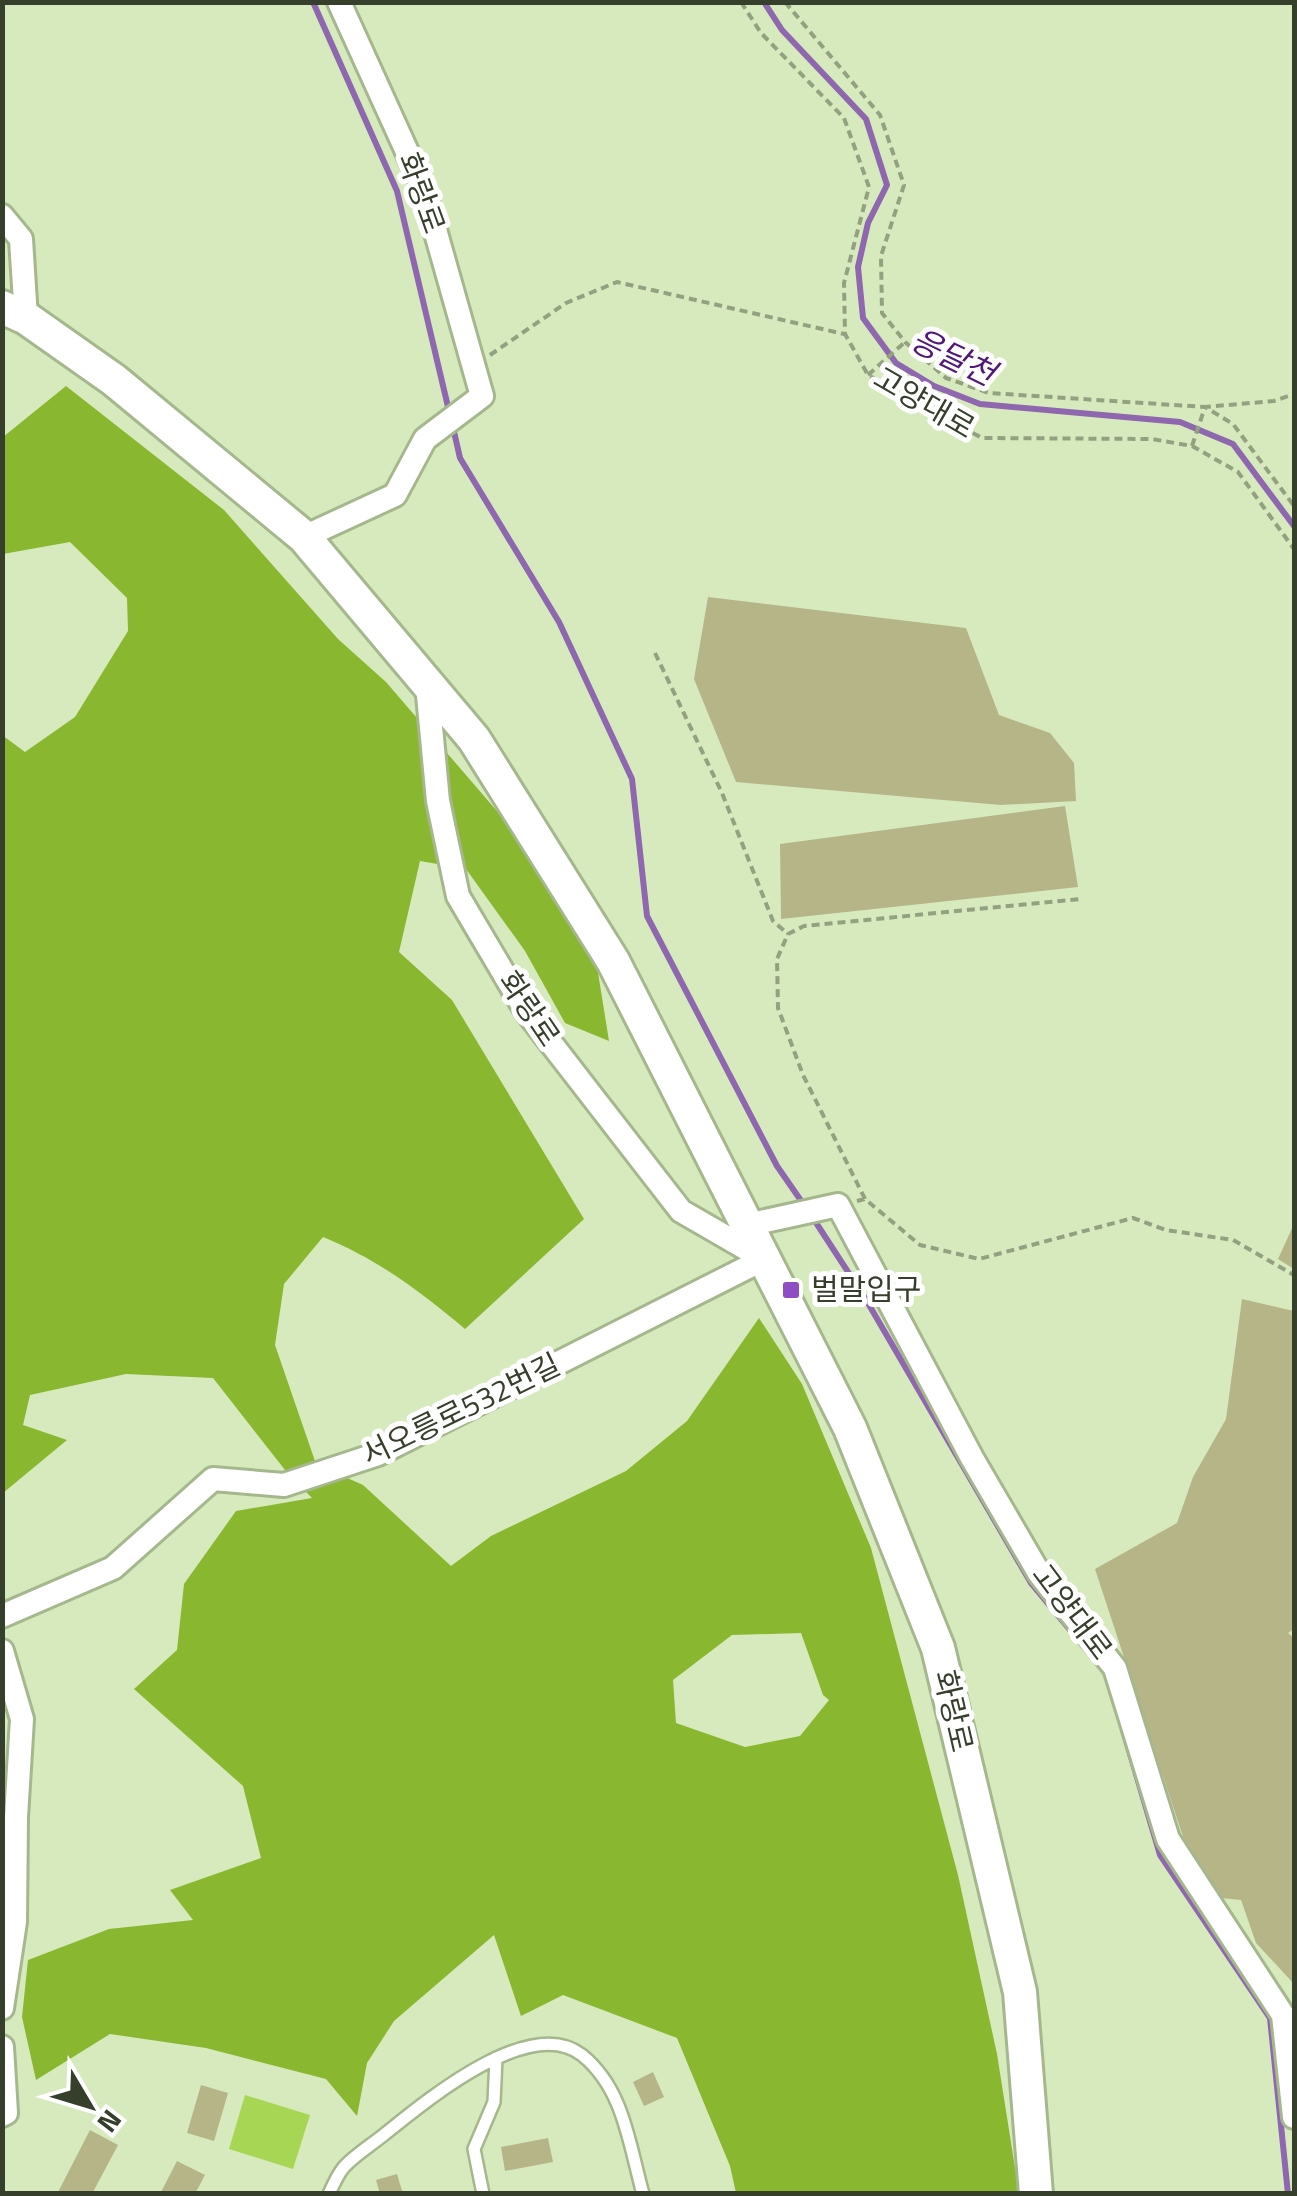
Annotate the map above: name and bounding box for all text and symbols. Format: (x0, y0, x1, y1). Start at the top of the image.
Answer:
street label: 화랑로 (386, 146, 458, 239)
water label: 응달천 (903, 315, 1007, 399)
street label: 고양대로 (865, 355, 984, 450)
street label: 화랑로 (488, 961, 572, 1056)
place label: 벌말입구 (811, 1266, 921, 1312)
marker: 벌말입구 (780, 1279, 802, 1301)
street label: 서오릉로532번길 (353, 1341, 568, 1477)
street label: 고양대로 (1021, 1553, 1124, 1669)
street label: 화랑로 (922, 1665, 986, 1756)
north arrow (40, 2056, 140, 2156)
text: N (87, 2101, 133, 2143)

